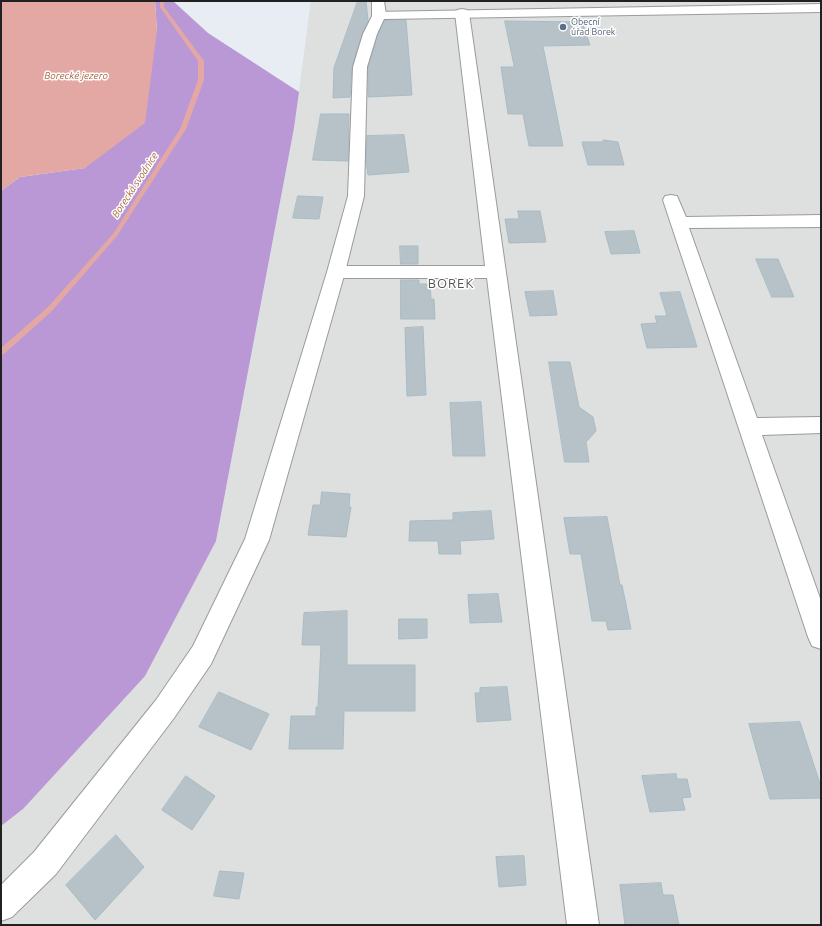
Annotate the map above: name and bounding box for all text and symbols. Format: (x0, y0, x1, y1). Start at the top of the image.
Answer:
place label: Obecní úřad Borek (571, 17, 615, 38)
marker: Obecní úřad Borek (558, 22, 568, 32)
water label: Borecké jezero (44, 70, 108, 82)
water label: Borecká svodnice (109, 150, 161, 220)
district label: BOREK (428, 276, 474, 292)

